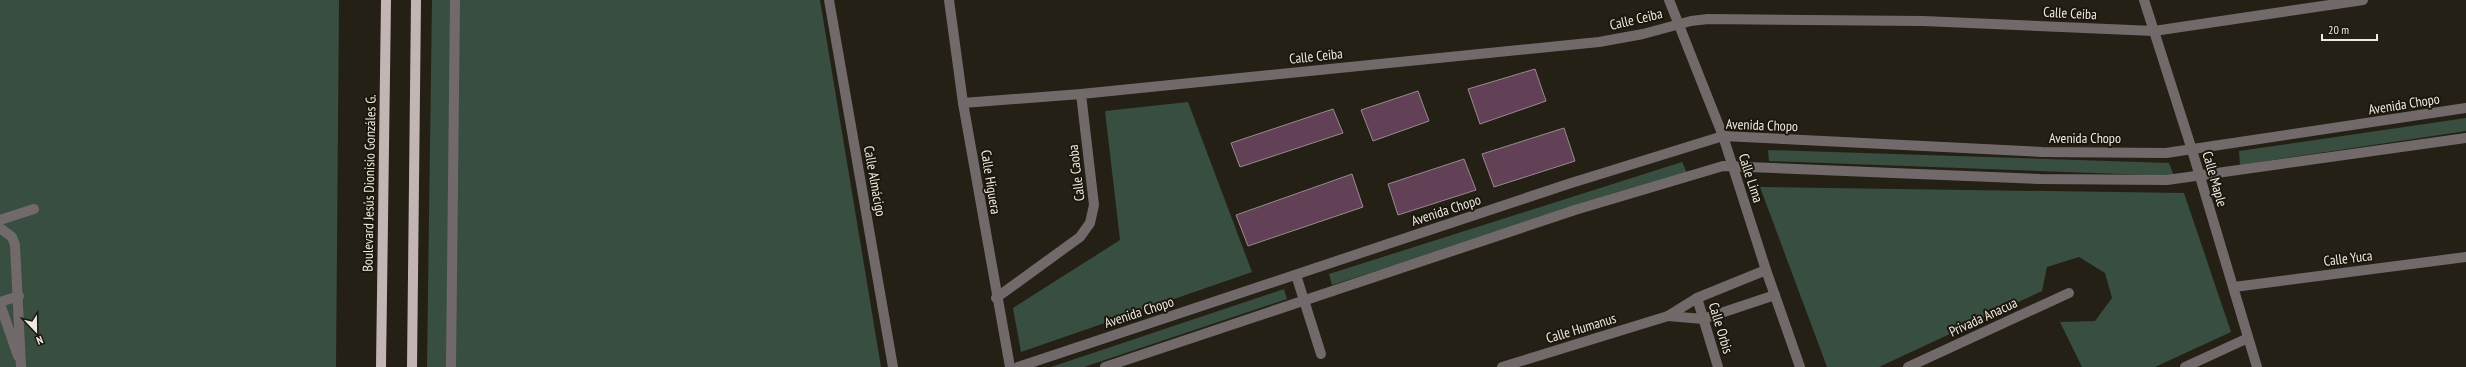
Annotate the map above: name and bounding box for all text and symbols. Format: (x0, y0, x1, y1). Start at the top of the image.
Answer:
street label: Calle Ceiba (2043, 3, 2097, 23)
street label: Calle Ceiba (1608, 4, 1664, 34)
scale bar (2322, 16, 2377, 42)
text: 20 m (2328, 22, 2349, 37)
street label: Calle Ceiba (1288, 44, 1344, 68)
street label: Avenida Chopo (2367, 89, 2441, 119)
street label: Boulevard Jesús Dionisio Gonzáles G. (358, 94, 380, 272)
street label: Avenida Chopo (1726, 115, 1798, 135)
street label: Avenida Chopo (2049, 129, 2121, 147)
street label: Calle Almácigo (860, 144, 890, 218)
street label: Calle Caoba (1064, 144, 1088, 202)
street label: Calle Higuera (977, 148, 1005, 216)
street label: Calle Maple (2199, 149, 2232, 209)
street label: Calle Lima (1735, 151, 1767, 205)
street label: Avenida Chopo (1409, 190, 1483, 230)
street label: Calle Yuca (2323, 246, 2373, 270)
street label: Avenida Chopo (1102, 292, 1176, 332)
street label: Privada Anacua (1946, 293, 2020, 341)
street label: Calle Orbis (1705, 300, 1737, 356)
street label: Calle Humanus (1544, 309, 1618, 347)
north arrow (16, 311, 56, 351)
text: N (34, 333, 45, 348)

